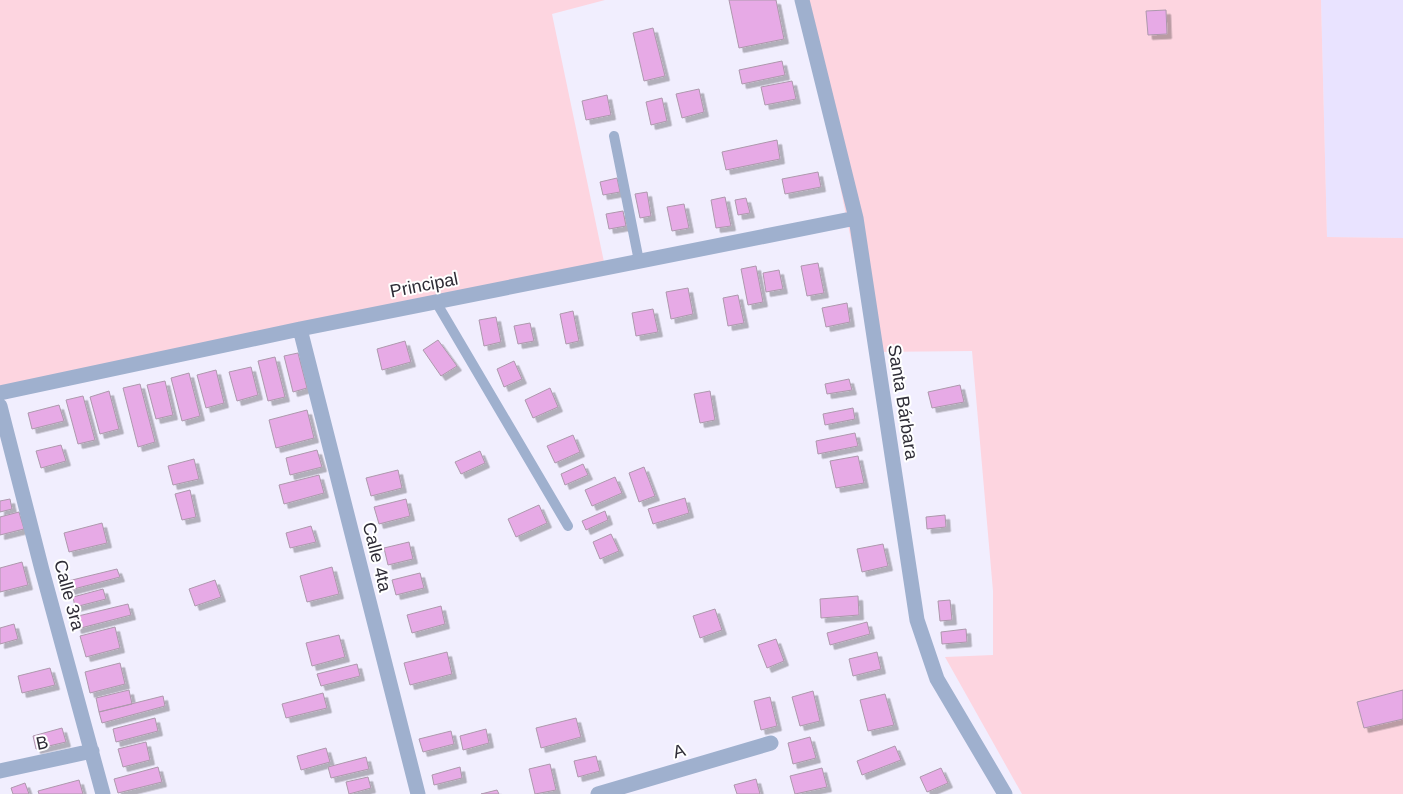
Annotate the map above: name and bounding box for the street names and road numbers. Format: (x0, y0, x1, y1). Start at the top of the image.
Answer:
street label: Principal (388, 269, 460, 301)
street label: Santa Bárbara (884, 343, 922, 462)
street label: Calle 4ta (359, 520, 396, 595)
street label: Calle 3ra (50, 558, 88, 633)
street label: B (34, 732, 50, 754)
street label: A (670, 740, 688, 762)

